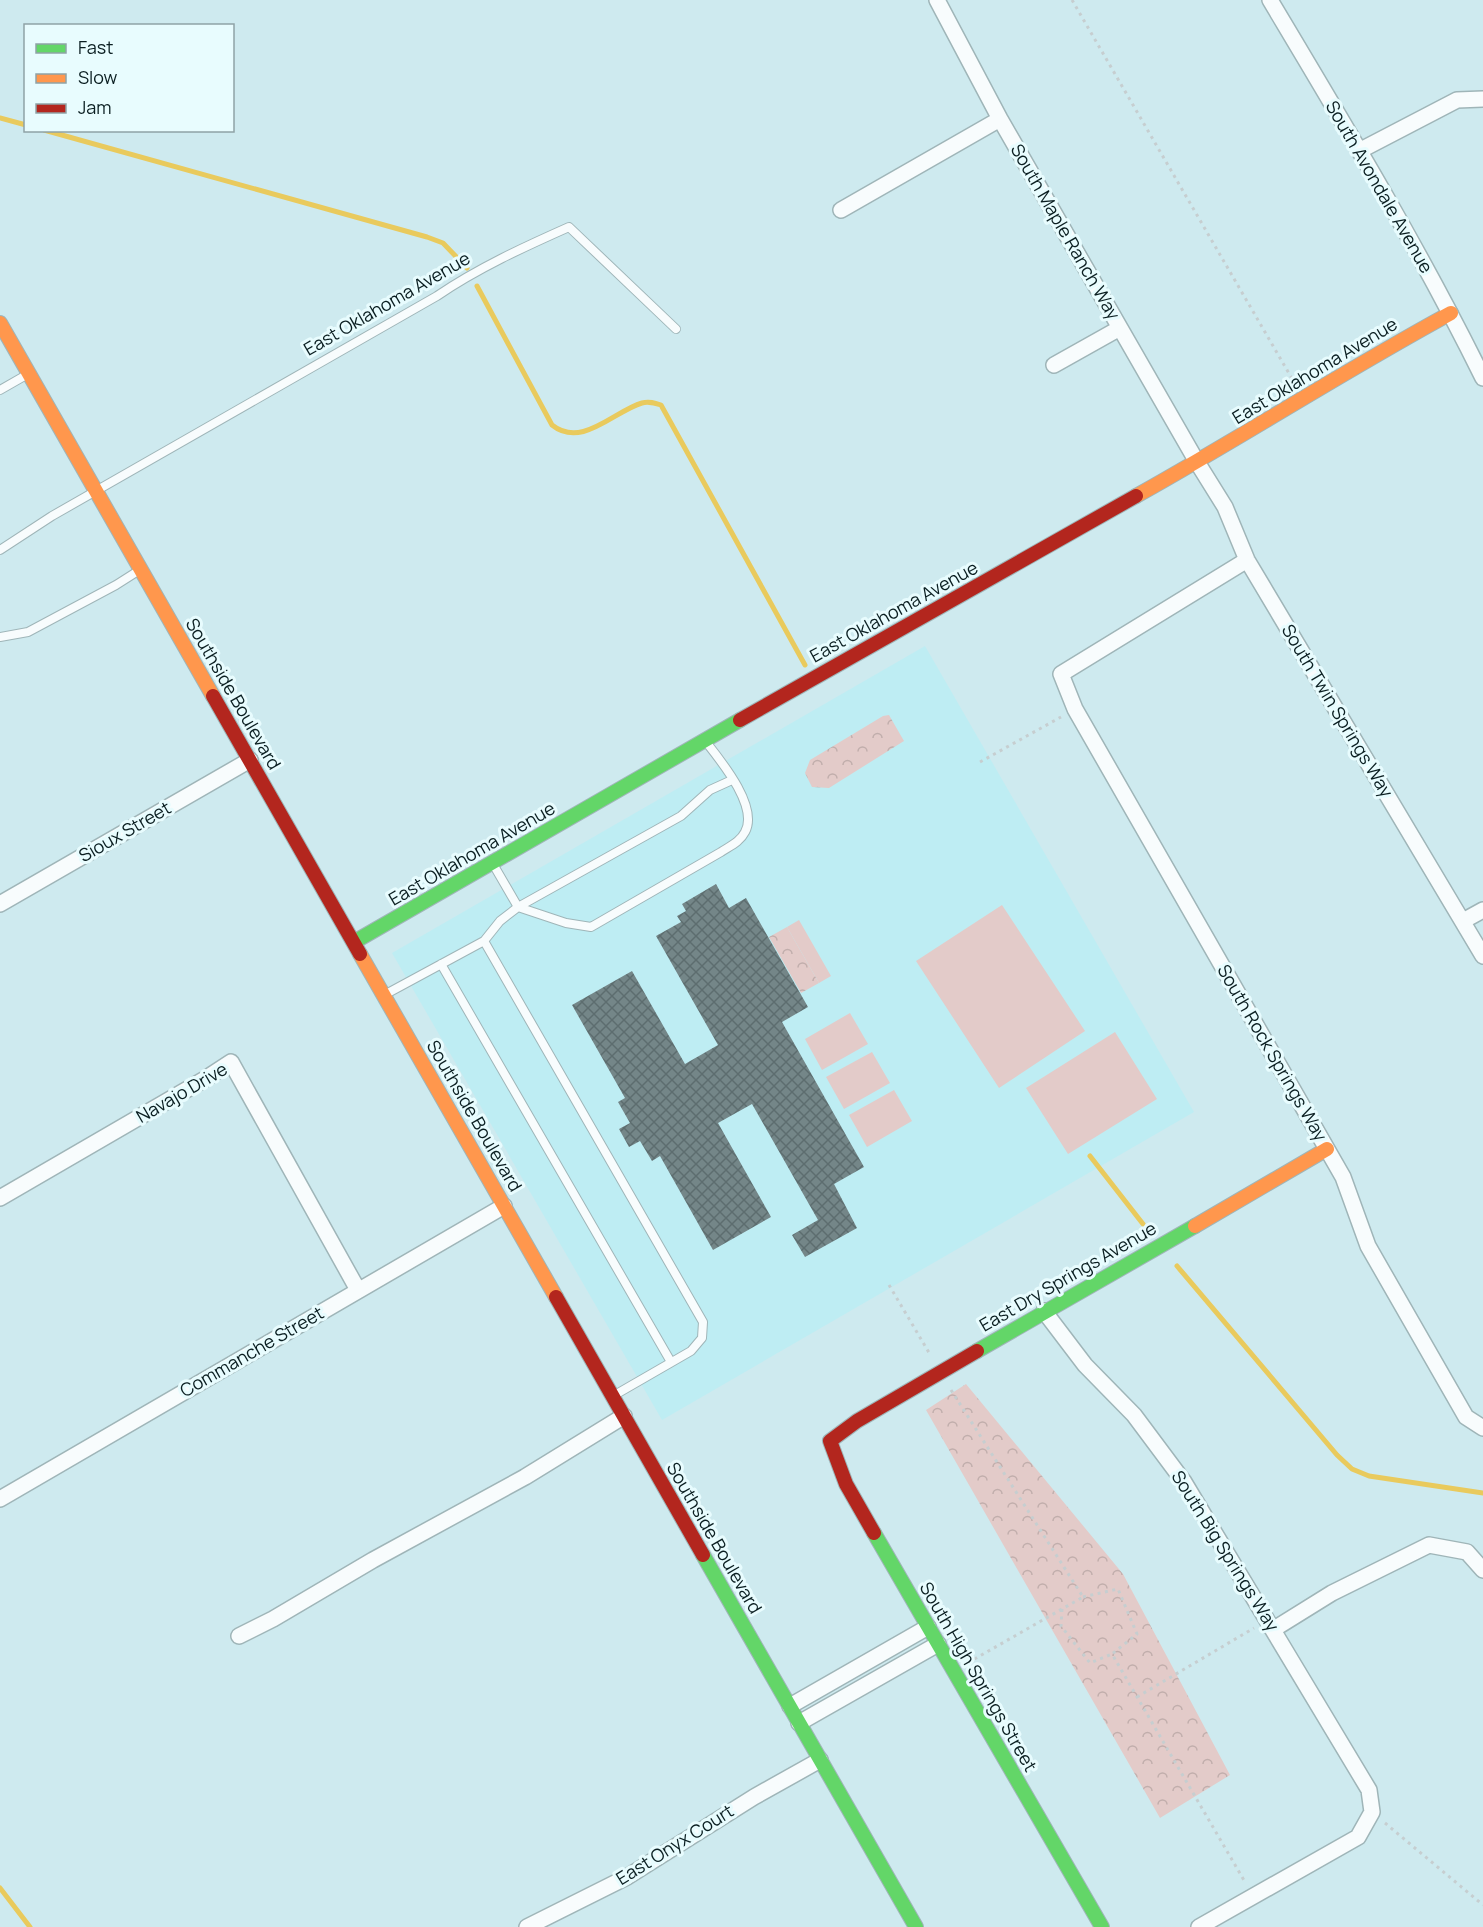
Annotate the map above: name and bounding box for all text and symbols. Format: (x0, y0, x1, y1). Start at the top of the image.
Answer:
legend (24, 24, 234, 132)
text: Fast (78, 35, 113, 59)
text: Slow (78, 65, 118, 89)
text: Jam (78, 95, 112, 119)
street label: South Avondale Avenue (1321, 96, 1439, 277)
street label: South Maple Ranch Way (1006, 139, 1126, 324)
street label: East Oklahoma Avenue (299, 246, 474, 361)
street label: East Oklahoma Avenue (1228, 311, 1401, 429)
street label: East Oklahoma Avenue (805, 555, 982, 667)
street label: Southside Boulevard (181, 613, 287, 774)
street label: South Twin Springs Way (1277, 620, 1399, 802)
street label: Sioux Street (74, 795, 175, 867)
street label: East Oklahoma Avenue (384, 796, 559, 911)
street label: South Rock Springs Way (1212, 960, 1334, 1146)
street label: Southside Boulevard (422, 1035, 528, 1196)
street label: Navajo Drive (132, 1056, 231, 1128)
street label: East Dry Springs Avenue (975, 1216, 1160, 1337)
street label: Commanche Street (175, 1300, 328, 1402)
street label: Southside Boulevard (662, 1457, 768, 1618)
street label: South Big Springs Way (1167, 1466, 1285, 1636)
street label: South High Springs Street (915, 1577, 1043, 1776)
street label: East Onyx Court (611, 1798, 738, 1890)

